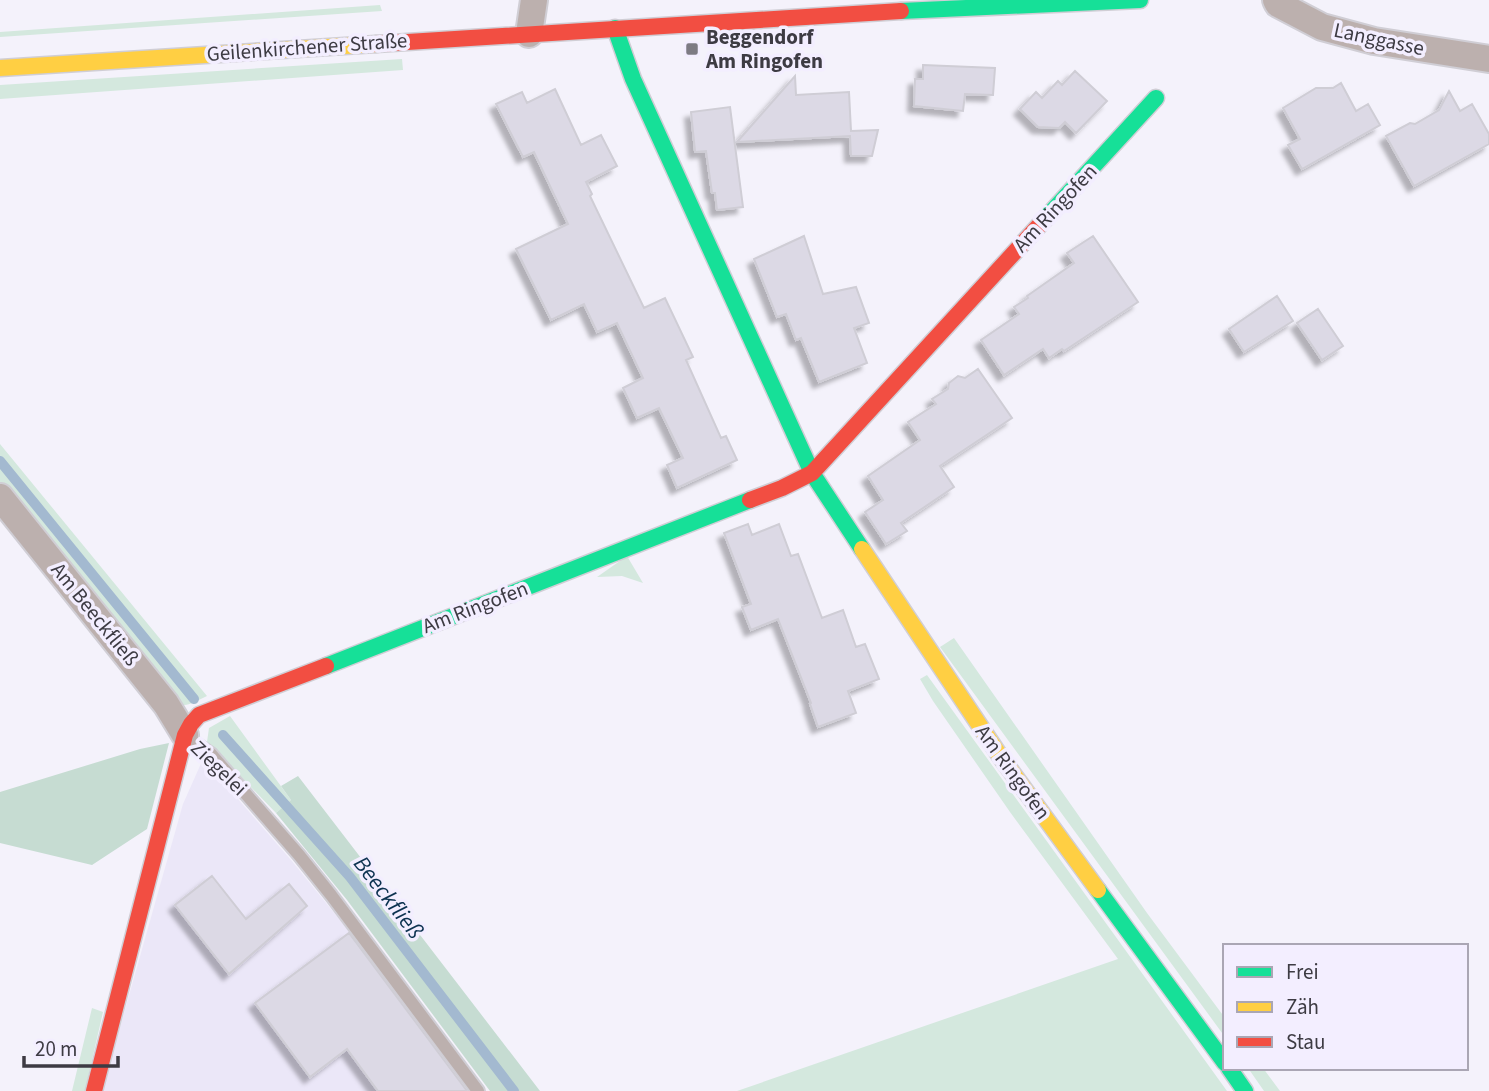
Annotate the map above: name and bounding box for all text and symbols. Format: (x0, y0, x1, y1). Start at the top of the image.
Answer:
street label: Langgasse (1331, 15, 1427, 63)
place label: Beggendorf Am Ringofen (705, 22, 823, 76)
street label: Geilenkirchener Straße (206, 25, 408, 69)
marker: Beggendorf Am Ringofen (684, 41, 700, 57)
street label: Am Ringofen (1006, 157, 1104, 259)
street label: Am Beeckfließ (44, 556, 146, 672)
street label: Am Ringofen (418, 573, 532, 641)
street label: Am Ringofen (968, 718, 1058, 826)
street label: Ziegelei (184, 733, 254, 803)
water label: Beeckfließ (346, 849, 432, 946)
legend (1223, 944, 1468, 1070)
text: Frei (1286, 957, 1319, 987)
text: Zäh (1286, 992, 1319, 1022)
scale bar (24, 1024, 119, 1068)
text: Stau (1286, 1027, 1325, 1057)
text: 20 m (35, 1034, 77, 1064)

